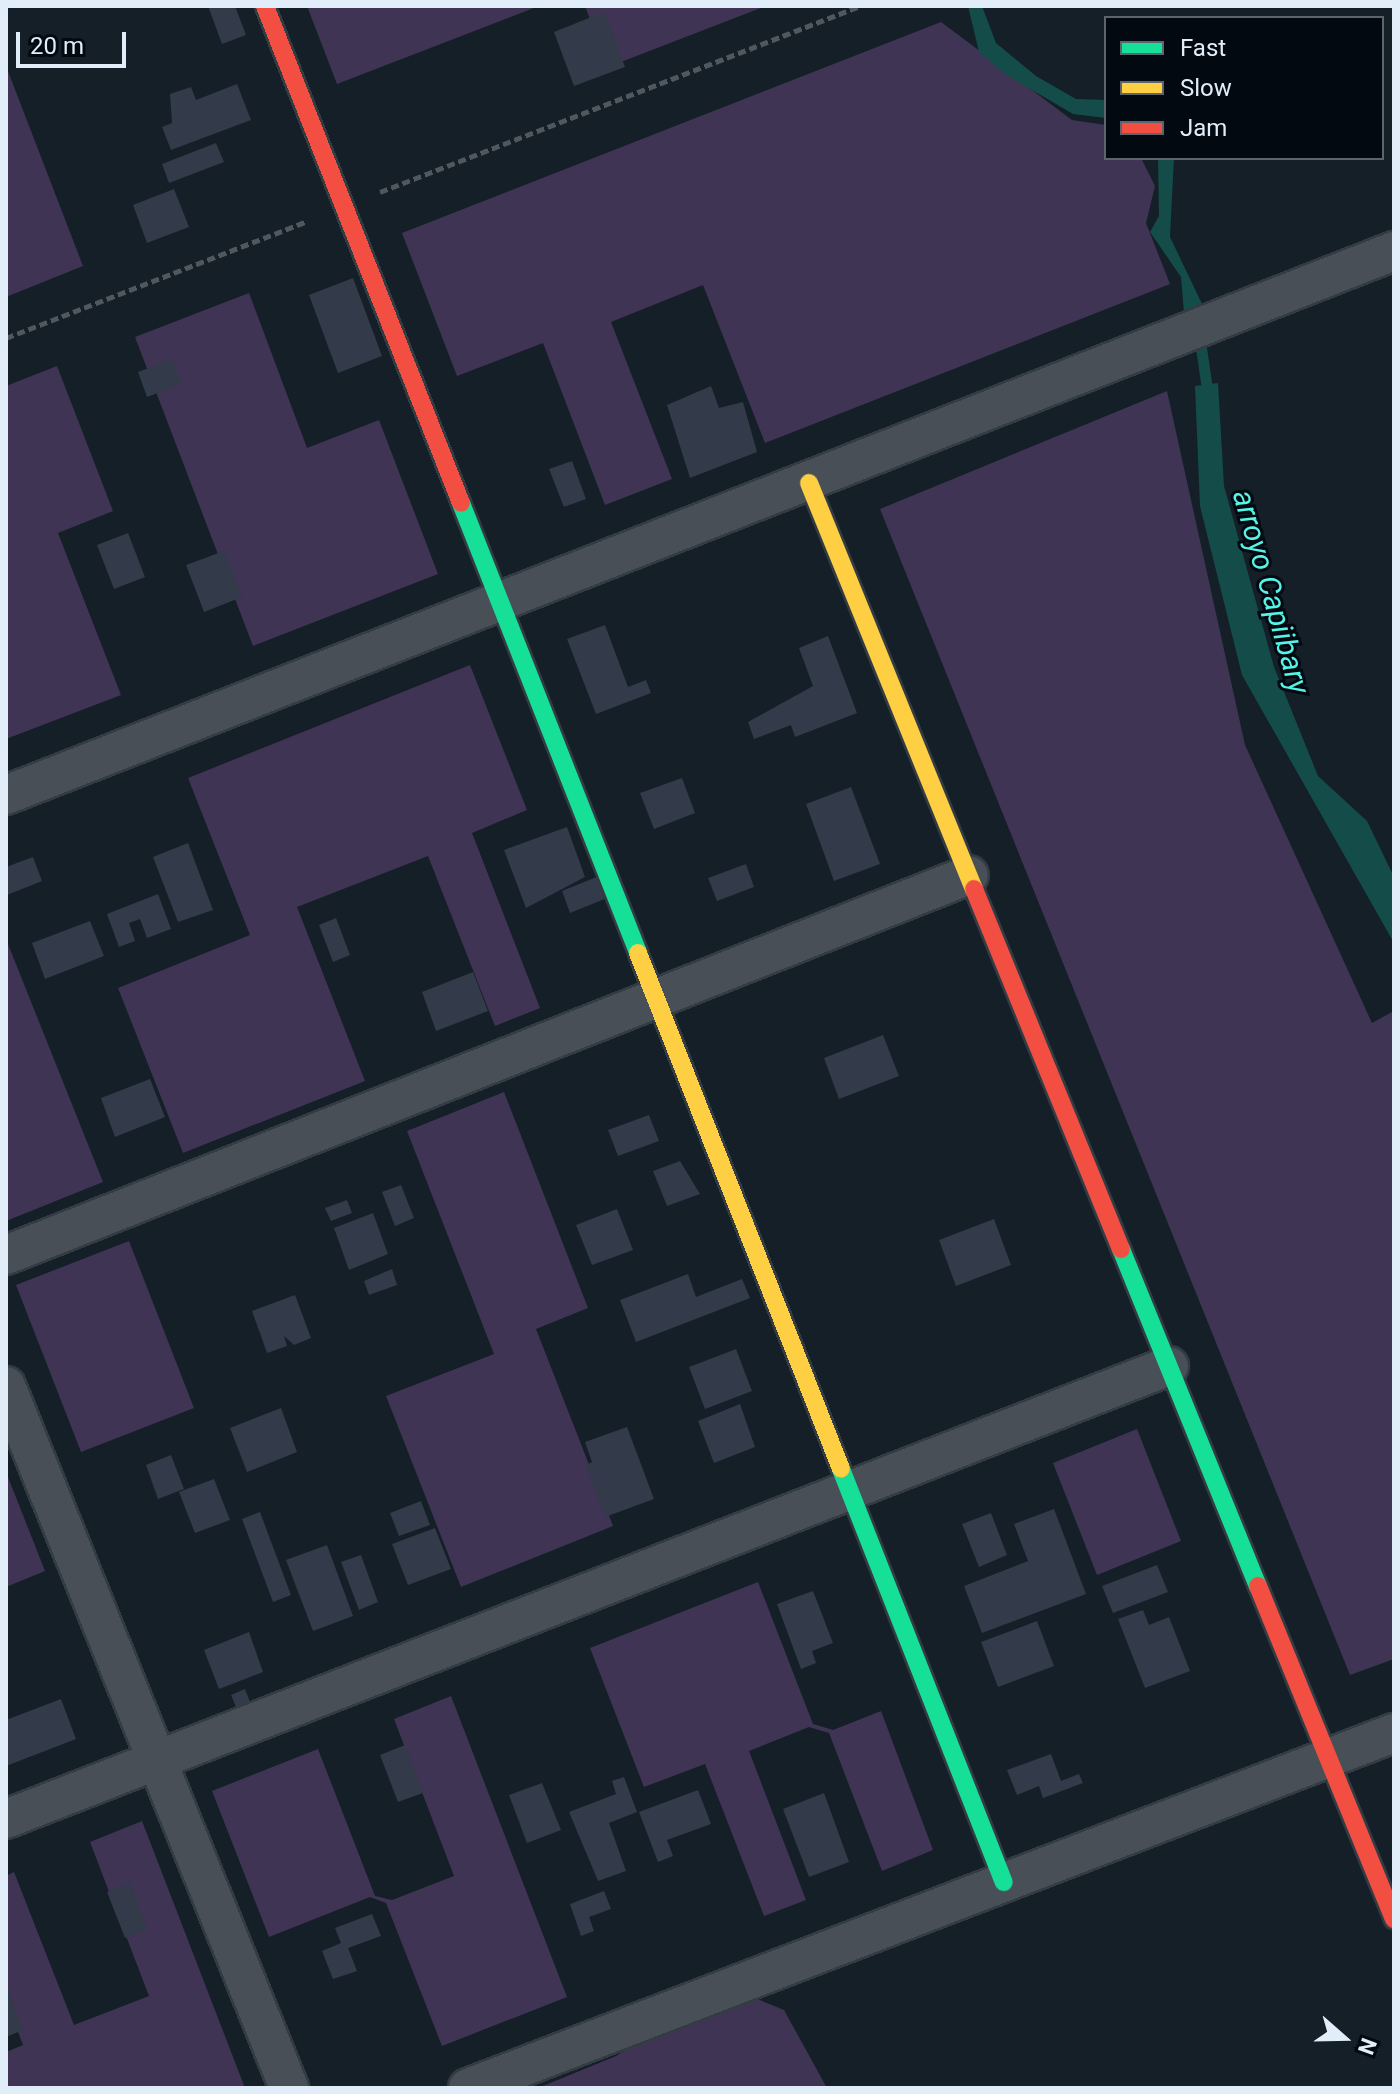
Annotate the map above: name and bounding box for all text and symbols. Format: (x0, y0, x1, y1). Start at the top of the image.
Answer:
scale bar (20, 16, 130, 66)
legend (1104, 16, 1384, 160)
text: 20 m (30, 32, 84, 60)
text: Fast (1180, 34, 1226, 62)
text: Slow (1180, 74, 1232, 102)
text: Jam (1180, 114, 1227, 142)
water label: arroyo Capiibary (1225, 486, 1317, 698)
north arrow (1304, 1998, 1384, 2078)
text: N (1353, 2035, 1381, 2058)

